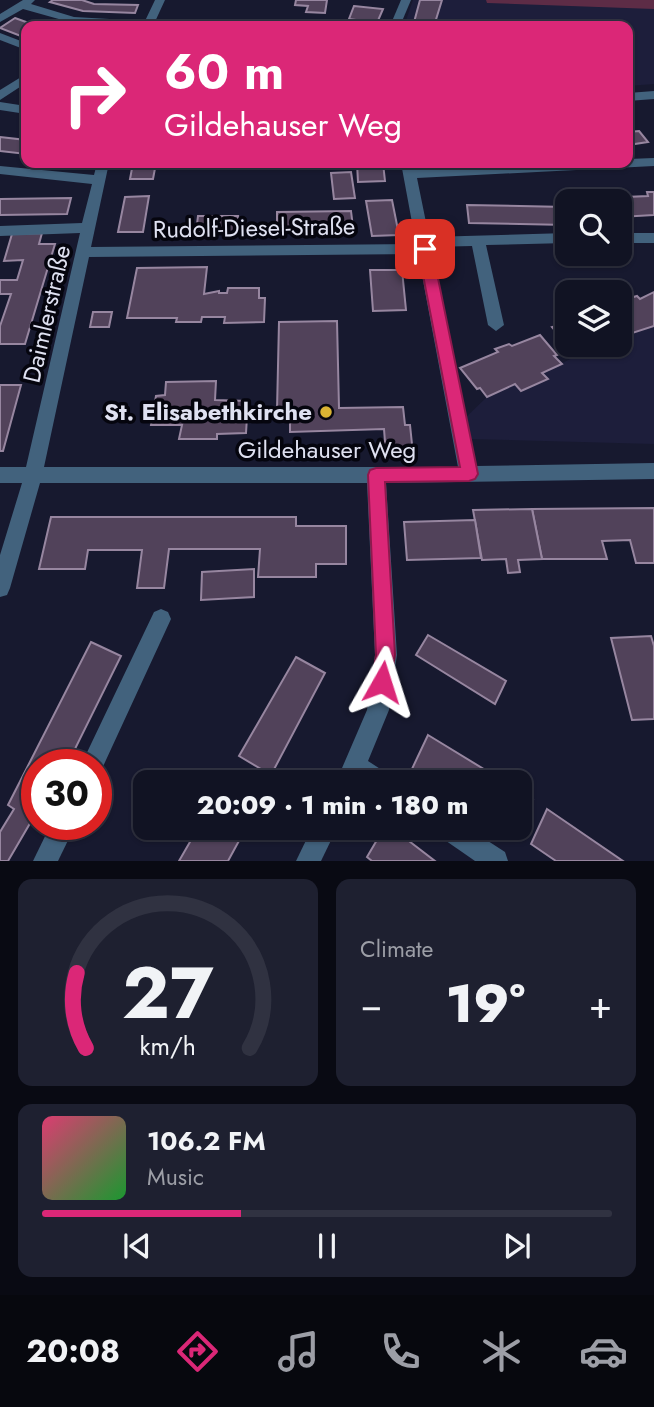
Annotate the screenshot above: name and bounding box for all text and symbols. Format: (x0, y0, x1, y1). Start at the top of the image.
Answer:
text: 60 m (164, 37, 284, 107)
icon: right (49, 49, 140, 140)
text: Gildehauser Weg (164, 102, 402, 148)
map controls (555, 189, 632, 357)
button: search (555, 189, 632, 266)
street label: Rudolf-Diesel-Straße (153, 208, 355, 247)
pin (395, 219, 455, 279)
icon: arrive (406, 230, 444, 268)
street label: Daimlerstraße (14, 242, 79, 386)
button: layers (555, 280, 632, 357)
place label: St. Elisabethkirche (104, 394, 312, 429)
marker: St. Elisabethkirche (318, 404, 334, 420)
street label: Gildehauser Weg (238, 432, 416, 467)
position arrow (345, 645, 419, 719)
speed limit sign: 30 (21, 749, 112, 840)
text: 20:09 · 1 min · 180 m (197, 786, 468, 824)
text: Climate (360, 932, 433, 966)
text: 27 (122, 941, 214, 1046)
text: 19° (446, 966, 525, 1042)
text: − (360, 977, 382, 1032)
text: + (589, 977, 612, 1032)
text: km/h (140, 1028, 196, 1064)
text: 106.2 FM (147, 1122, 266, 1160)
text: Music (147, 1160, 204, 1194)
icon: previous (118, 1227, 156, 1265)
icon: pause (308, 1227, 346, 1265)
icon: next (498, 1227, 536, 1265)
icon: directions (173, 1327, 222, 1376)
icon: music (274, 1327, 323, 1376)
icon: phone (376, 1327, 425, 1376)
icon: climate (477, 1327, 526, 1376)
icon: car (579, 1327, 628, 1376)
text: 20:08 (26, 1328, 120, 1374)

